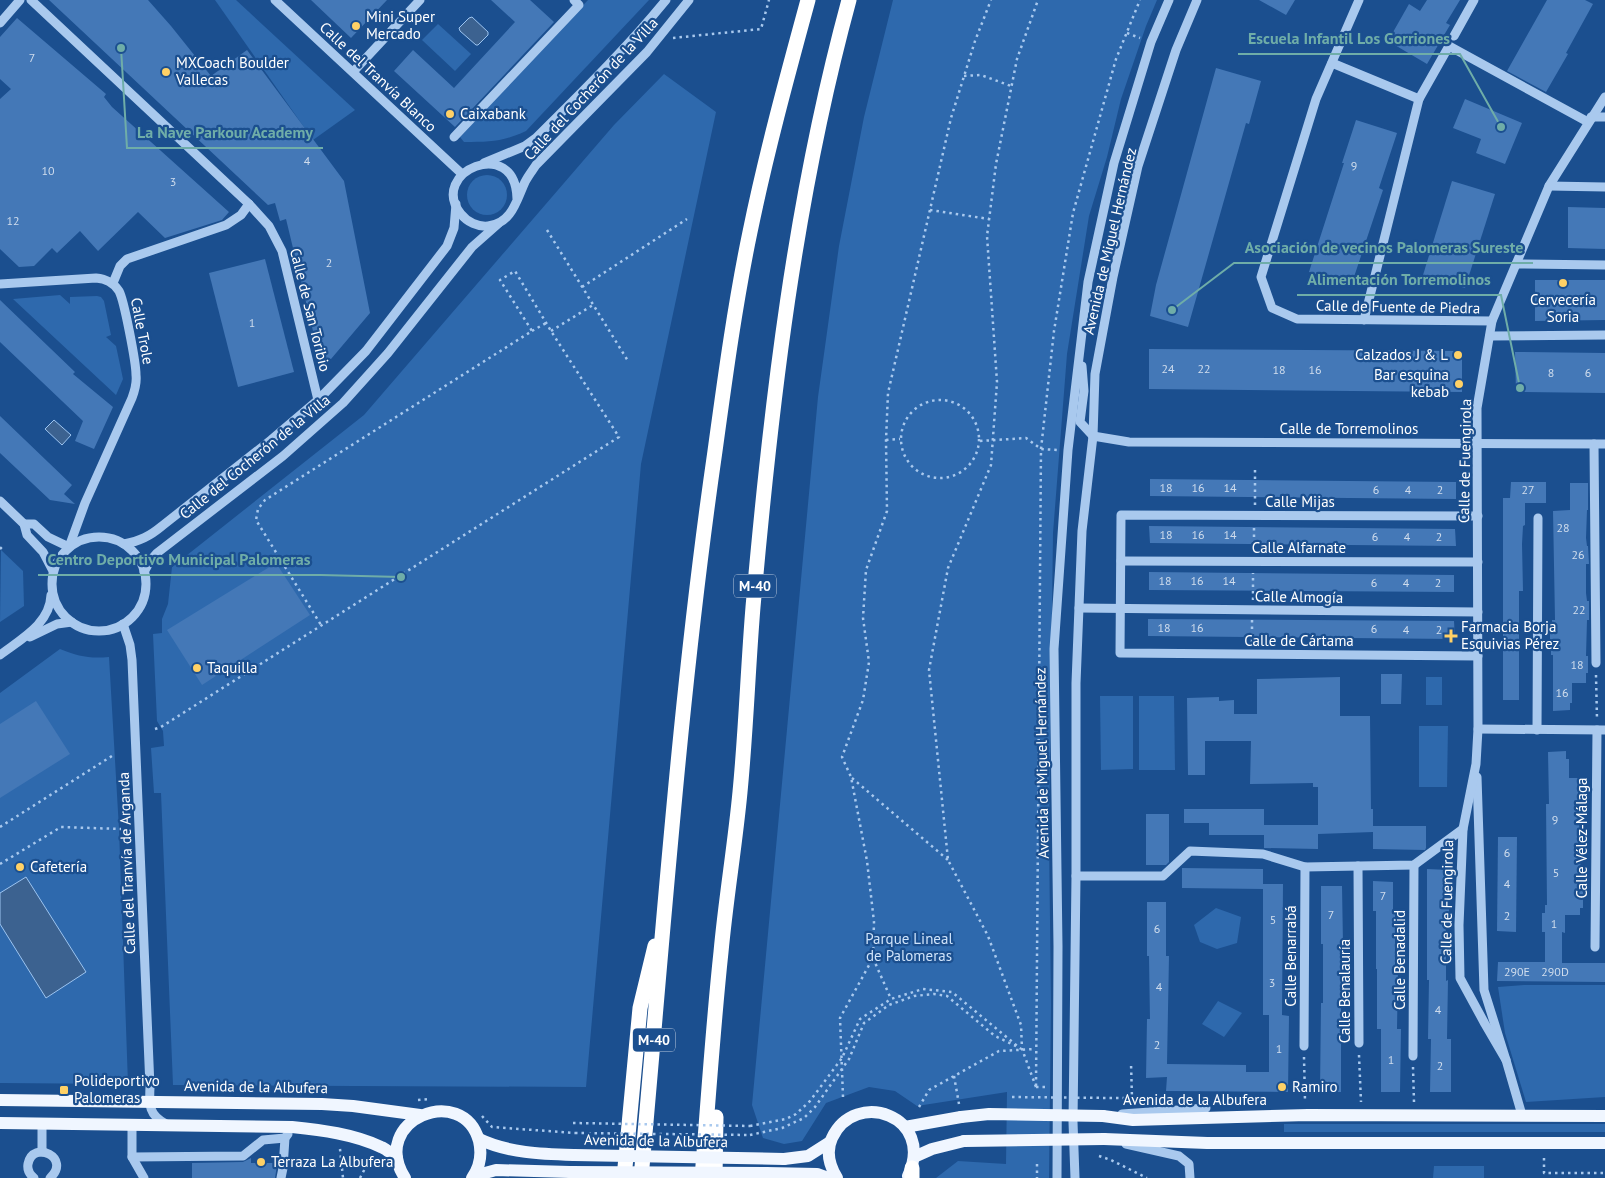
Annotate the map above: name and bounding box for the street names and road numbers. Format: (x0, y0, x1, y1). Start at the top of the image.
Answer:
street label: Calle del Cocherón de la Villa (520, 13, 662, 164)
street label: Calle del Tranvía Blanco (316, 17, 441, 136)
street label: Avenida de Miguel Hernández (1079, 146, 1140, 336)
street label: Calle de San Toribio (286, 246, 335, 374)
street label: Calle Trole (127, 296, 158, 366)
street label: Calle de Fuente de Piedra (1316, 296, 1480, 317)
street label: Calle del Cocherón de la Villa (176, 390, 334, 523)
street label: Calle de Fuengirola (1454, 399, 1475, 523)
street label: Calle de Torremolinos (1280, 419, 1418, 438)
street label: Calle Mijas (1265, 492, 1335, 511)
street label: Calle Alfarnate (1252, 538, 1346, 557)
road number: M-40 (734, 574, 776, 598)
street label: Calle Almogía (1255, 586, 1343, 607)
street label: Calle de Cártama (1244, 631, 1354, 650)
street label: Avenida de Miguel Hernández (1030, 667, 1053, 859)
street label: Calle del Tranvía de Arganda (114, 772, 139, 954)
street label: Calle Vélez-Málaga (1572, 778, 1591, 898)
street label: Calle de Fuengirola (1436, 840, 1457, 964)
street label: Calle Benarrabá (1281, 905, 1300, 1007)
street label: Calle Benadalid (1390, 910, 1409, 1010)
street label: Calle Benalauría (1335, 939, 1354, 1043)
road number: M-40 (633, 1028, 675, 1052)
street label: Avenida de la Albufera (184, 1076, 328, 1097)
street label: Avenida de la Albufera (1123, 1090, 1267, 1109)
street label: Avenida de la Albufera (584, 1130, 728, 1151)

